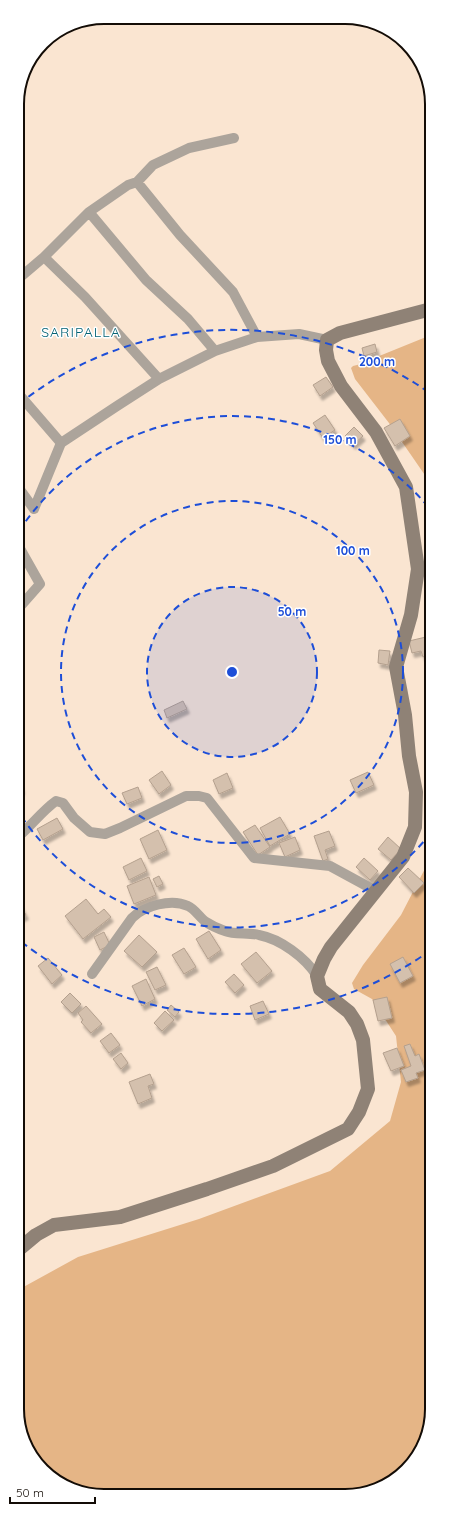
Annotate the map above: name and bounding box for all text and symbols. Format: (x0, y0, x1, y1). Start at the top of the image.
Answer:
district label: SARIPALLA (41, 323, 121, 341)
text: 200 m (359, 354, 395, 369)
text: 150 m (323, 432, 357, 447)
text: 100 m (336, 543, 370, 558)
text: 50 m (278, 604, 306, 619)
centre of rings (225, 665, 239, 679)
scale bar (10, 1479, 95, 1505)
text: 50 m (16, 1485, 44, 1500)

